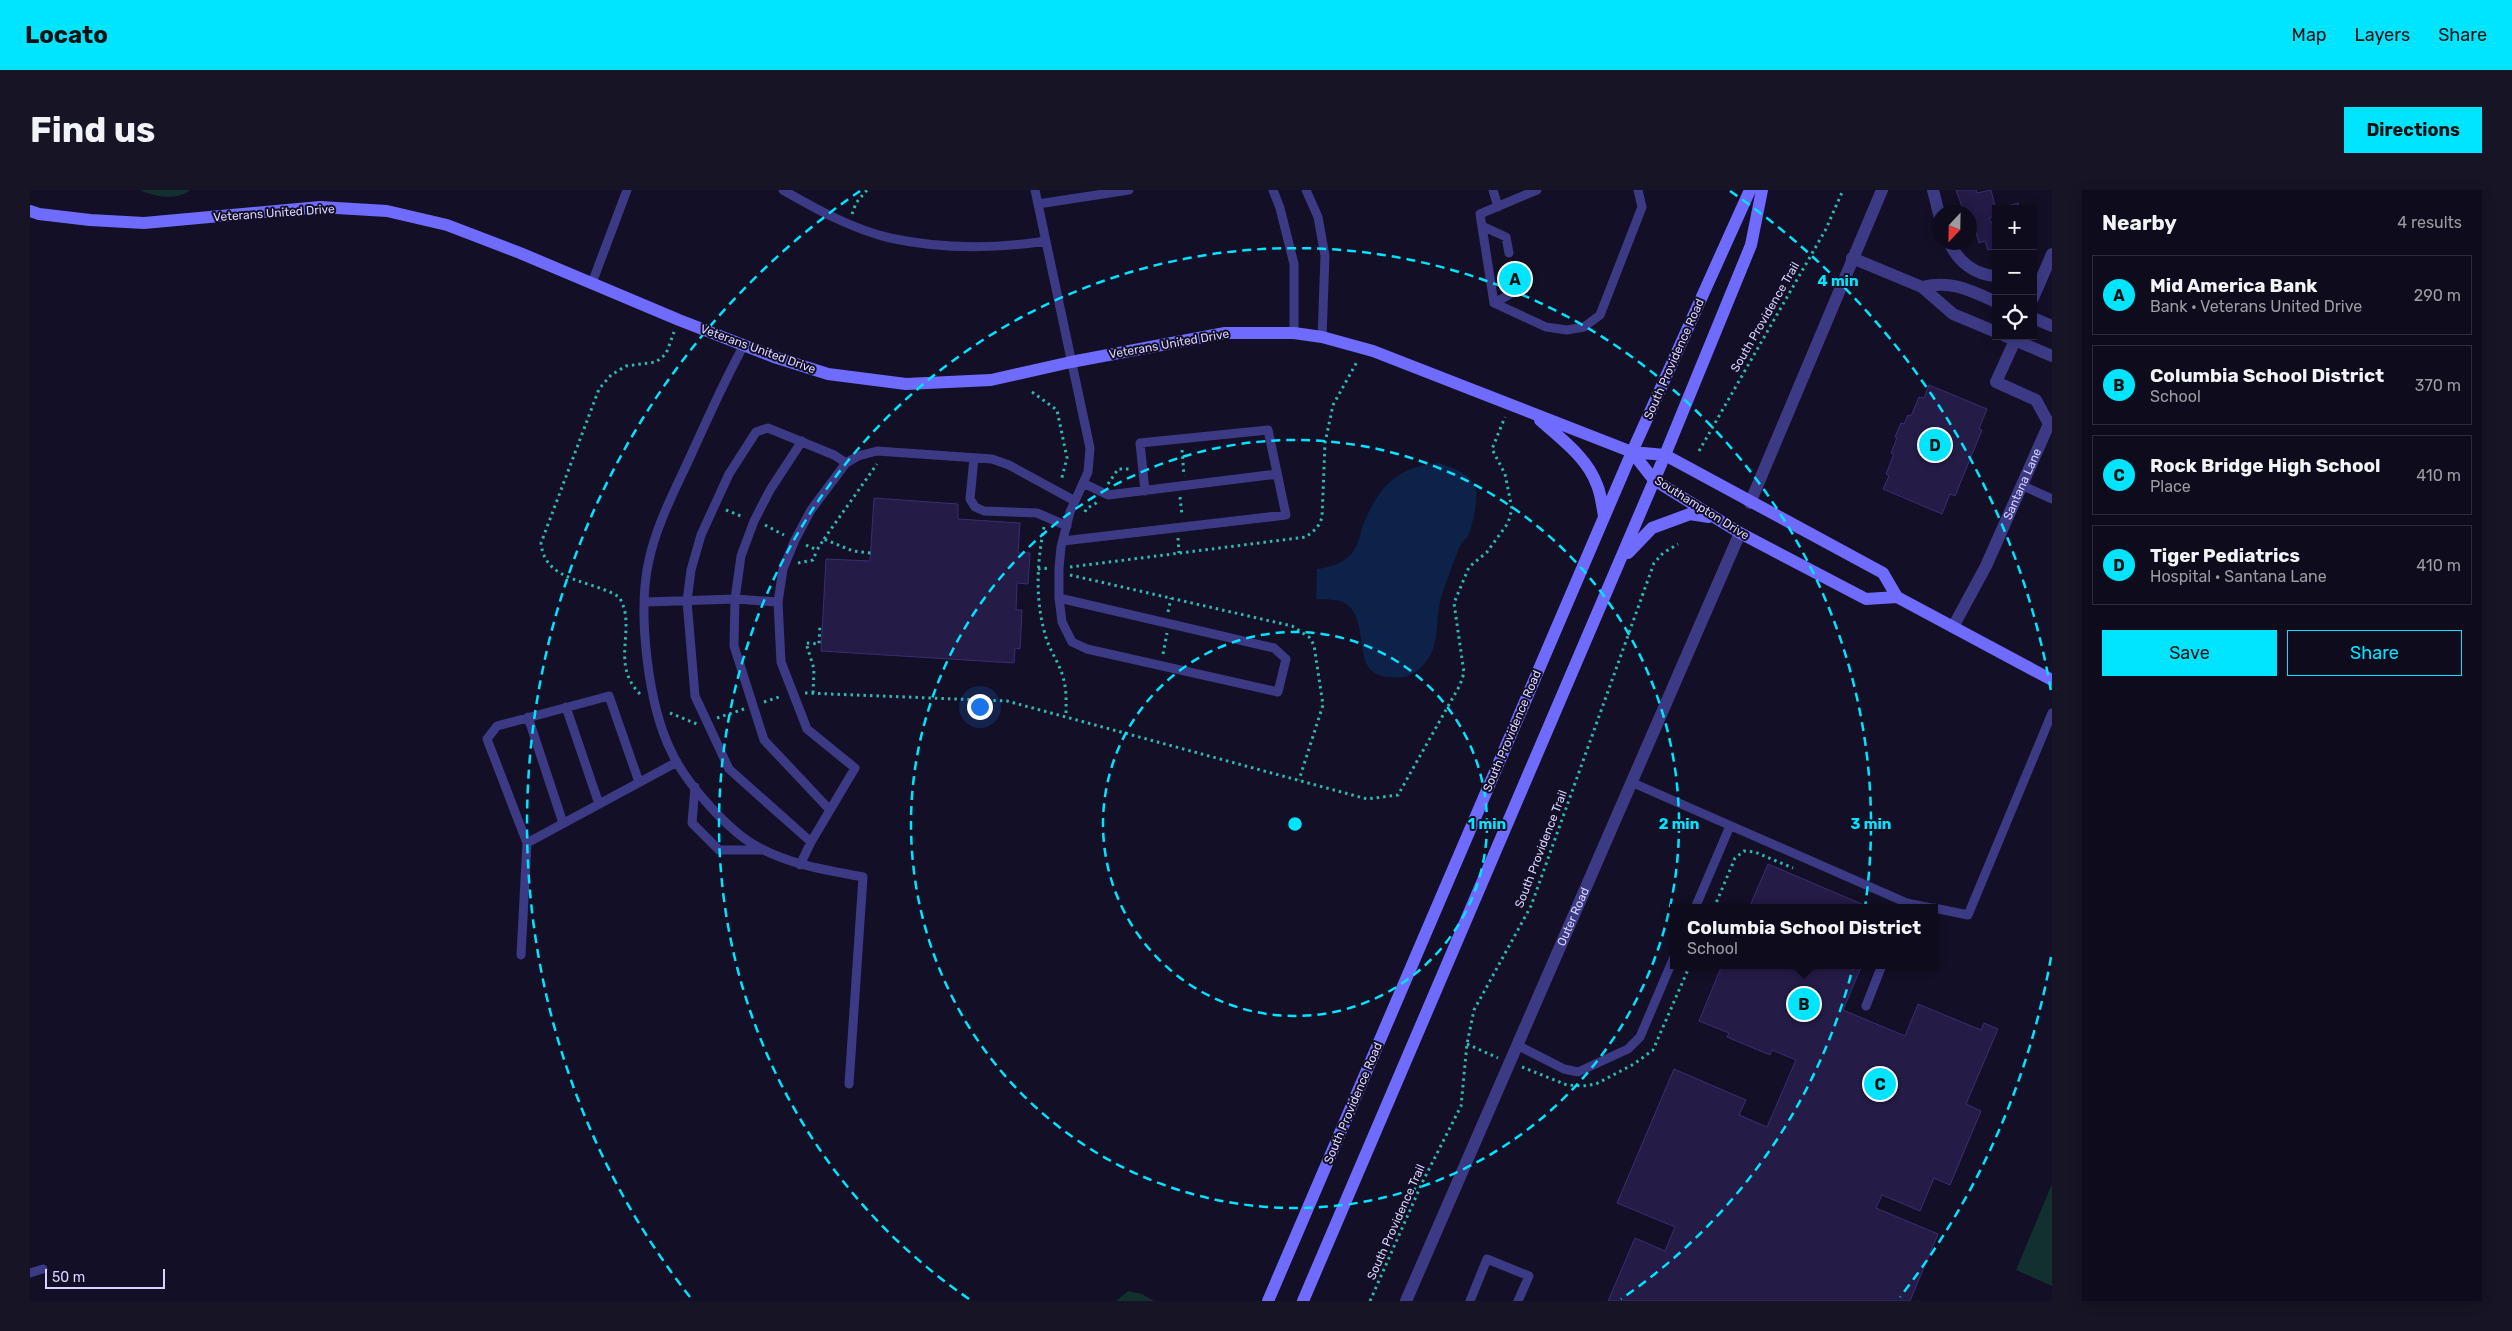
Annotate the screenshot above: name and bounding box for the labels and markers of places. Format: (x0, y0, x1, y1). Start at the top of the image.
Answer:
pin: A (1499, 260, 1531, 298)
pin: D (1919, 426, 1951, 464)
centre of rings (1286, 815, 1304, 833)
pin: B (1788, 985, 1820, 1023)
pin: C (1864, 1065, 1896, 1103)

